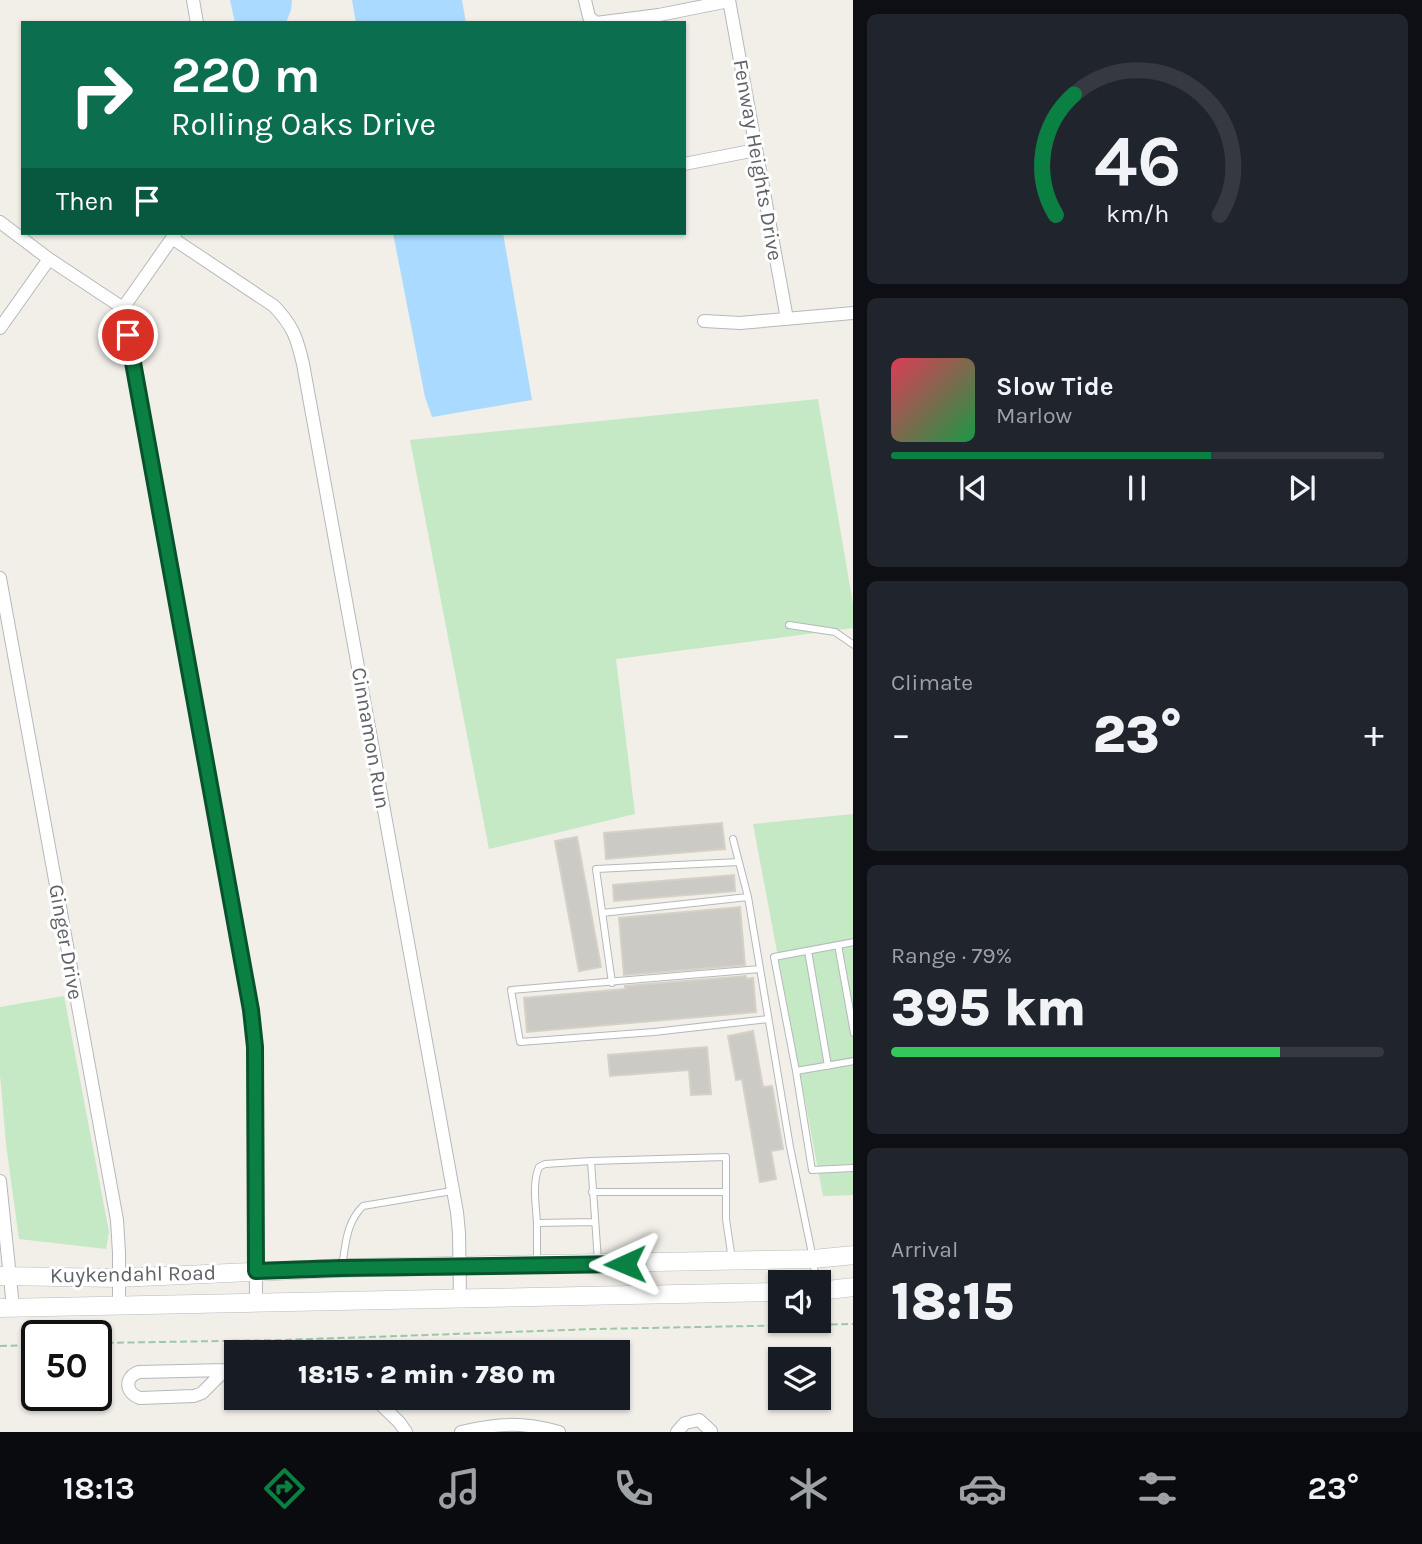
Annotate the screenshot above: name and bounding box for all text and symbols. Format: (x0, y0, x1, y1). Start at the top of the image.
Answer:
text: 220 m (171, 47, 320, 104)
icon: right (56, 49, 147, 140)
street label: Fenway Heights Drive (728, 57, 788, 263)
text: Rolling Oaks Drive (171, 106, 436, 143)
text: 46 (1094, 118, 1181, 203)
icon: arrive (128, 182, 166, 220)
text: Then (56, 186, 114, 217)
text: km/h (1106, 199, 1169, 228)
pin (98, 305, 158, 365)
icon: arrive (109, 316, 147, 354)
text: Slow Tide (996, 371, 1114, 402)
text: Marlow (996, 402, 1072, 429)
icon: previous (954, 469, 992, 507)
icon: pause (1118, 469, 1156, 507)
icon: next (1283, 469, 1321, 507)
street label: Cinnamon Run (347, 665, 395, 811)
text: Climate (891, 669, 973, 696)
text: 23° (1093, 704, 1182, 765)
text: − (891, 712, 911, 757)
text: + (1364, 712, 1384, 757)
street label: Ginger Drive (44, 882, 88, 1002)
text: Range · 79% (891, 942, 1012, 969)
text: 395 km (891, 977, 1086, 1038)
position arrow (588, 1227, 662, 1301)
text: Arrival (891, 1236, 958, 1263)
street label: Kuykendahl Road (50, 1261, 216, 1287)
map controls (768, 1270, 831, 1410)
button: sound (768, 1270, 831, 1333)
text: 18:15 (891, 1271, 1014, 1332)
speed limit sign: 50 (21, 1320, 112, 1411)
button: layers (768, 1347, 831, 1410)
text: 18:15 · 2 min · 780 m (298, 1359, 556, 1390)
icon: directions (260, 1464, 309, 1513)
icon: music (435, 1464, 484, 1513)
icon: phone (609, 1464, 658, 1513)
icon: climate (784, 1464, 833, 1513)
icon: car (958, 1464, 1007, 1513)
icon: filters (1133, 1464, 1182, 1513)
text: 18:13 (63, 1470, 135, 1507)
text: 23° (1308, 1470, 1359, 1507)

